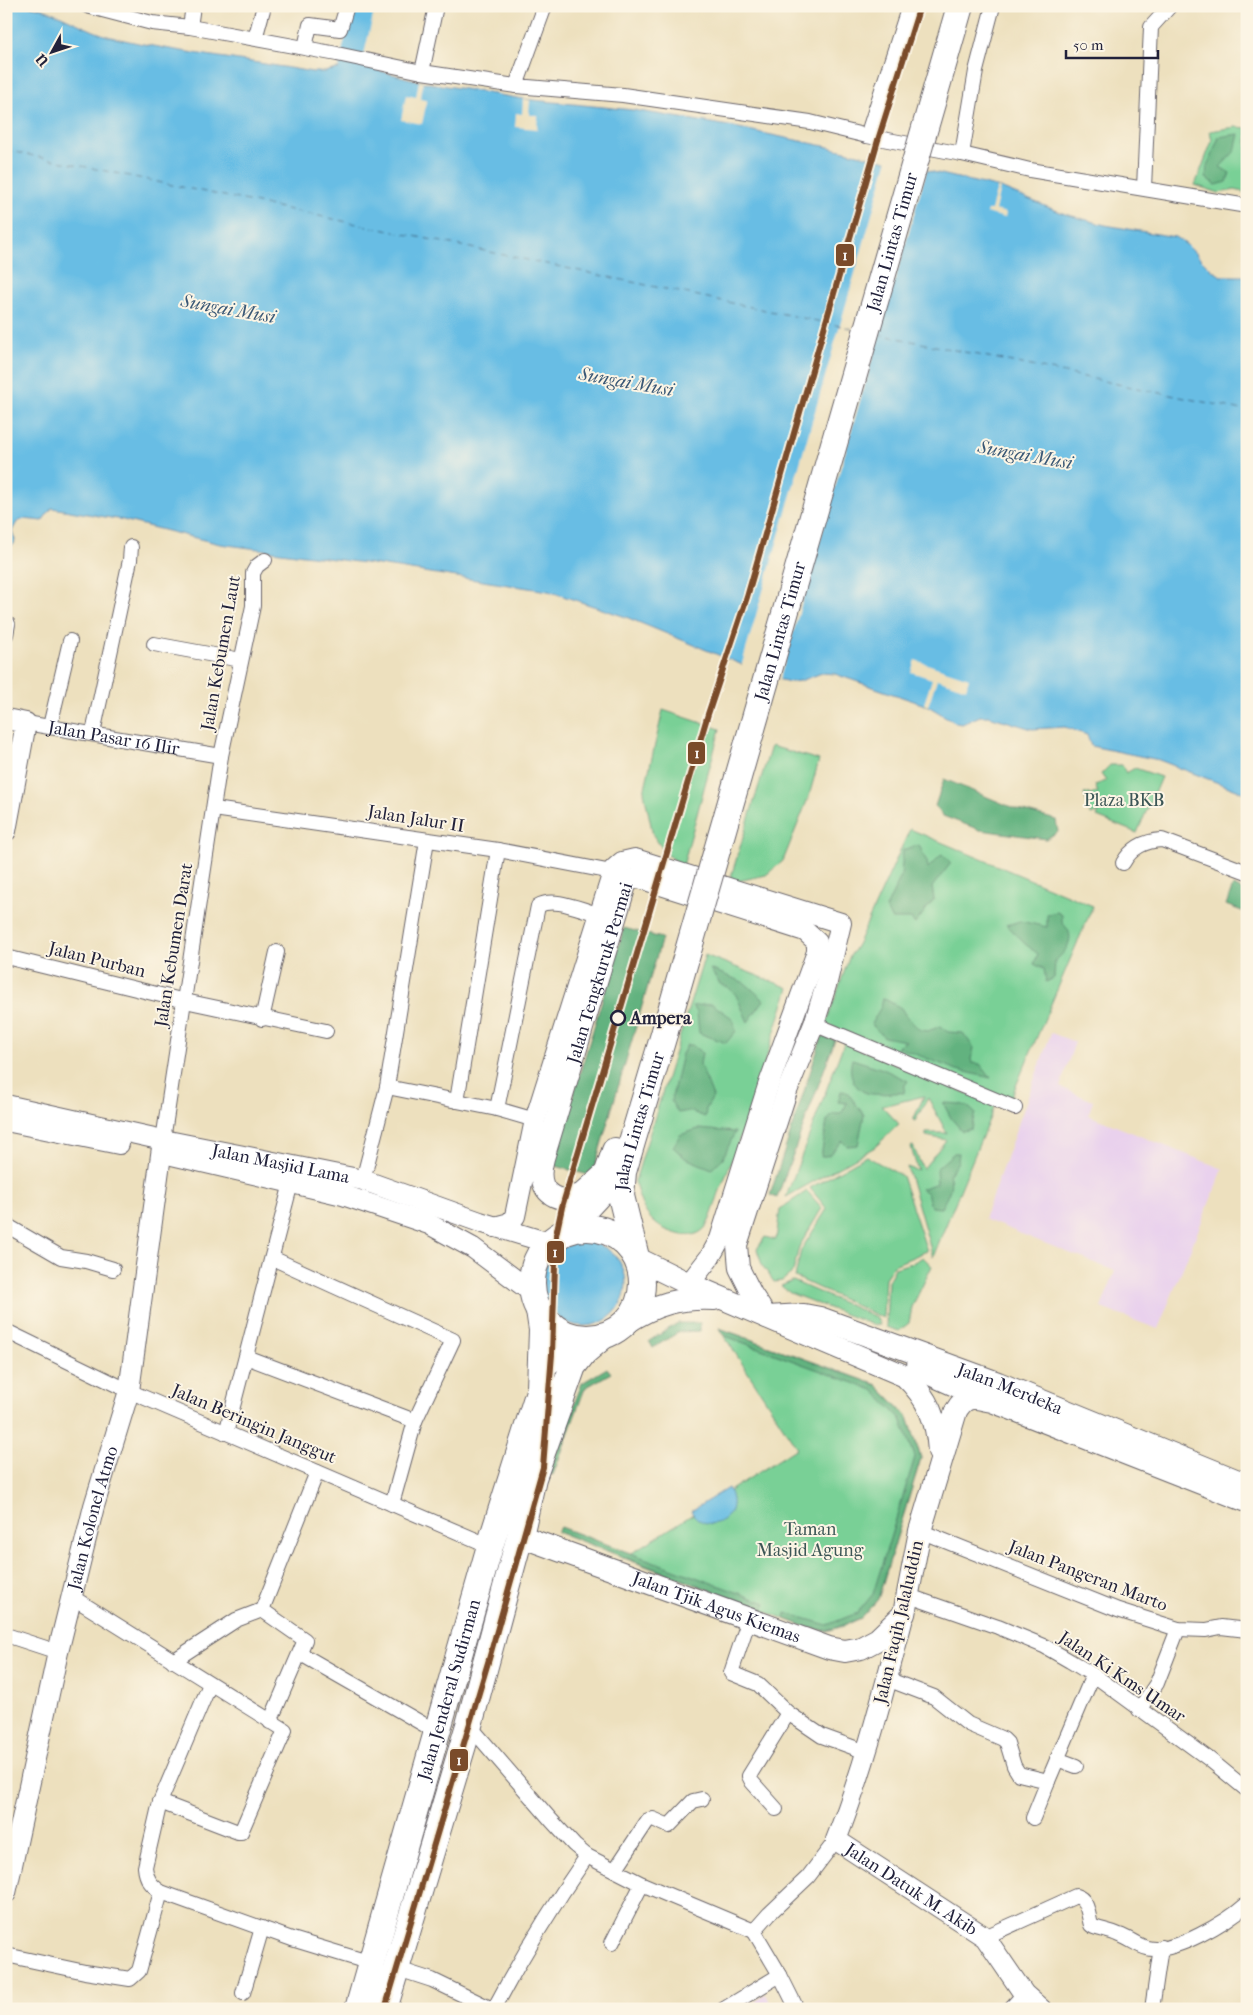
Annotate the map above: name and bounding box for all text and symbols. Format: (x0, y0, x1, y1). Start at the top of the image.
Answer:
north arrow (28, 28, 78, 78)
scale bar (1066, 28, 1158, 60)
text: 50 m (1073, 36, 1104, 54)
text: U (32, 50, 53, 70)
street label: Jalan Lintas Timur (862, 170, 922, 316)
line badge: 1 (835, 243, 855, 267)
text: 1 (843, 247, 848, 264)
water label: Sungai Musi (178, 290, 278, 328)
water label: Sungai Musi (576, 363, 676, 401)
water label: Sungai Musi (975, 436, 1075, 474)
street label: Jalan Lintas Timur (750, 559, 810, 705)
street label: Jalan Kebumen Laut (197, 573, 245, 734)
street label: Jalan Pasar 16 Ilir (45, 716, 181, 759)
line badge: 1 (687, 741, 706, 765)
text: 1 (695, 745, 700, 762)
park label: Plaza BKB (1084, 790, 1164, 811)
street label: Jalan Jalur II (364, 801, 466, 837)
street label: Jalan Kebumen Darat (150, 861, 197, 1031)
street label: Jalan Tengkuruk Permai (562, 879, 637, 1068)
street label: Jalan Purban (44, 937, 148, 982)
place label: Ampera (629, 1008, 692, 1029)
marker: Ampera (610, 1010, 626, 1026)
street label: Jalan Lintas Timur (611, 1049, 669, 1194)
street label: Jalan Masjid Lama (208, 1139, 352, 1188)
line badge: 1 (546, 1240, 565, 1264)
text: 1 (553, 1244, 558, 1261)
street label: Jalan Merdeka (953, 1358, 1066, 1419)
street label: Jalan Beringin Janggut (167, 1379, 340, 1468)
street label: Jalan Kolonel Atmo (63, 1444, 122, 1594)
park label: Taman Masjid Agung (757, 1519, 864, 1561)
street label: Jalan Pangeran Marto (1004, 1535, 1171, 1616)
street label: Jalan Faqih Jalaluddin (870, 1538, 928, 1708)
street label: Jalan Tjik Agus Kiemas (628, 1567, 804, 1647)
street label: Jalan Jenderal Sudirman (413, 1596, 485, 1785)
street label: Jalan Ki Kms Umar (1053, 1626, 1190, 1727)
line badge: 1 (449, 1748, 469, 1772)
text: 1 (457, 1752, 462, 1769)
street label: Jalan Datuk M. Akib (840, 1837, 981, 1940)

